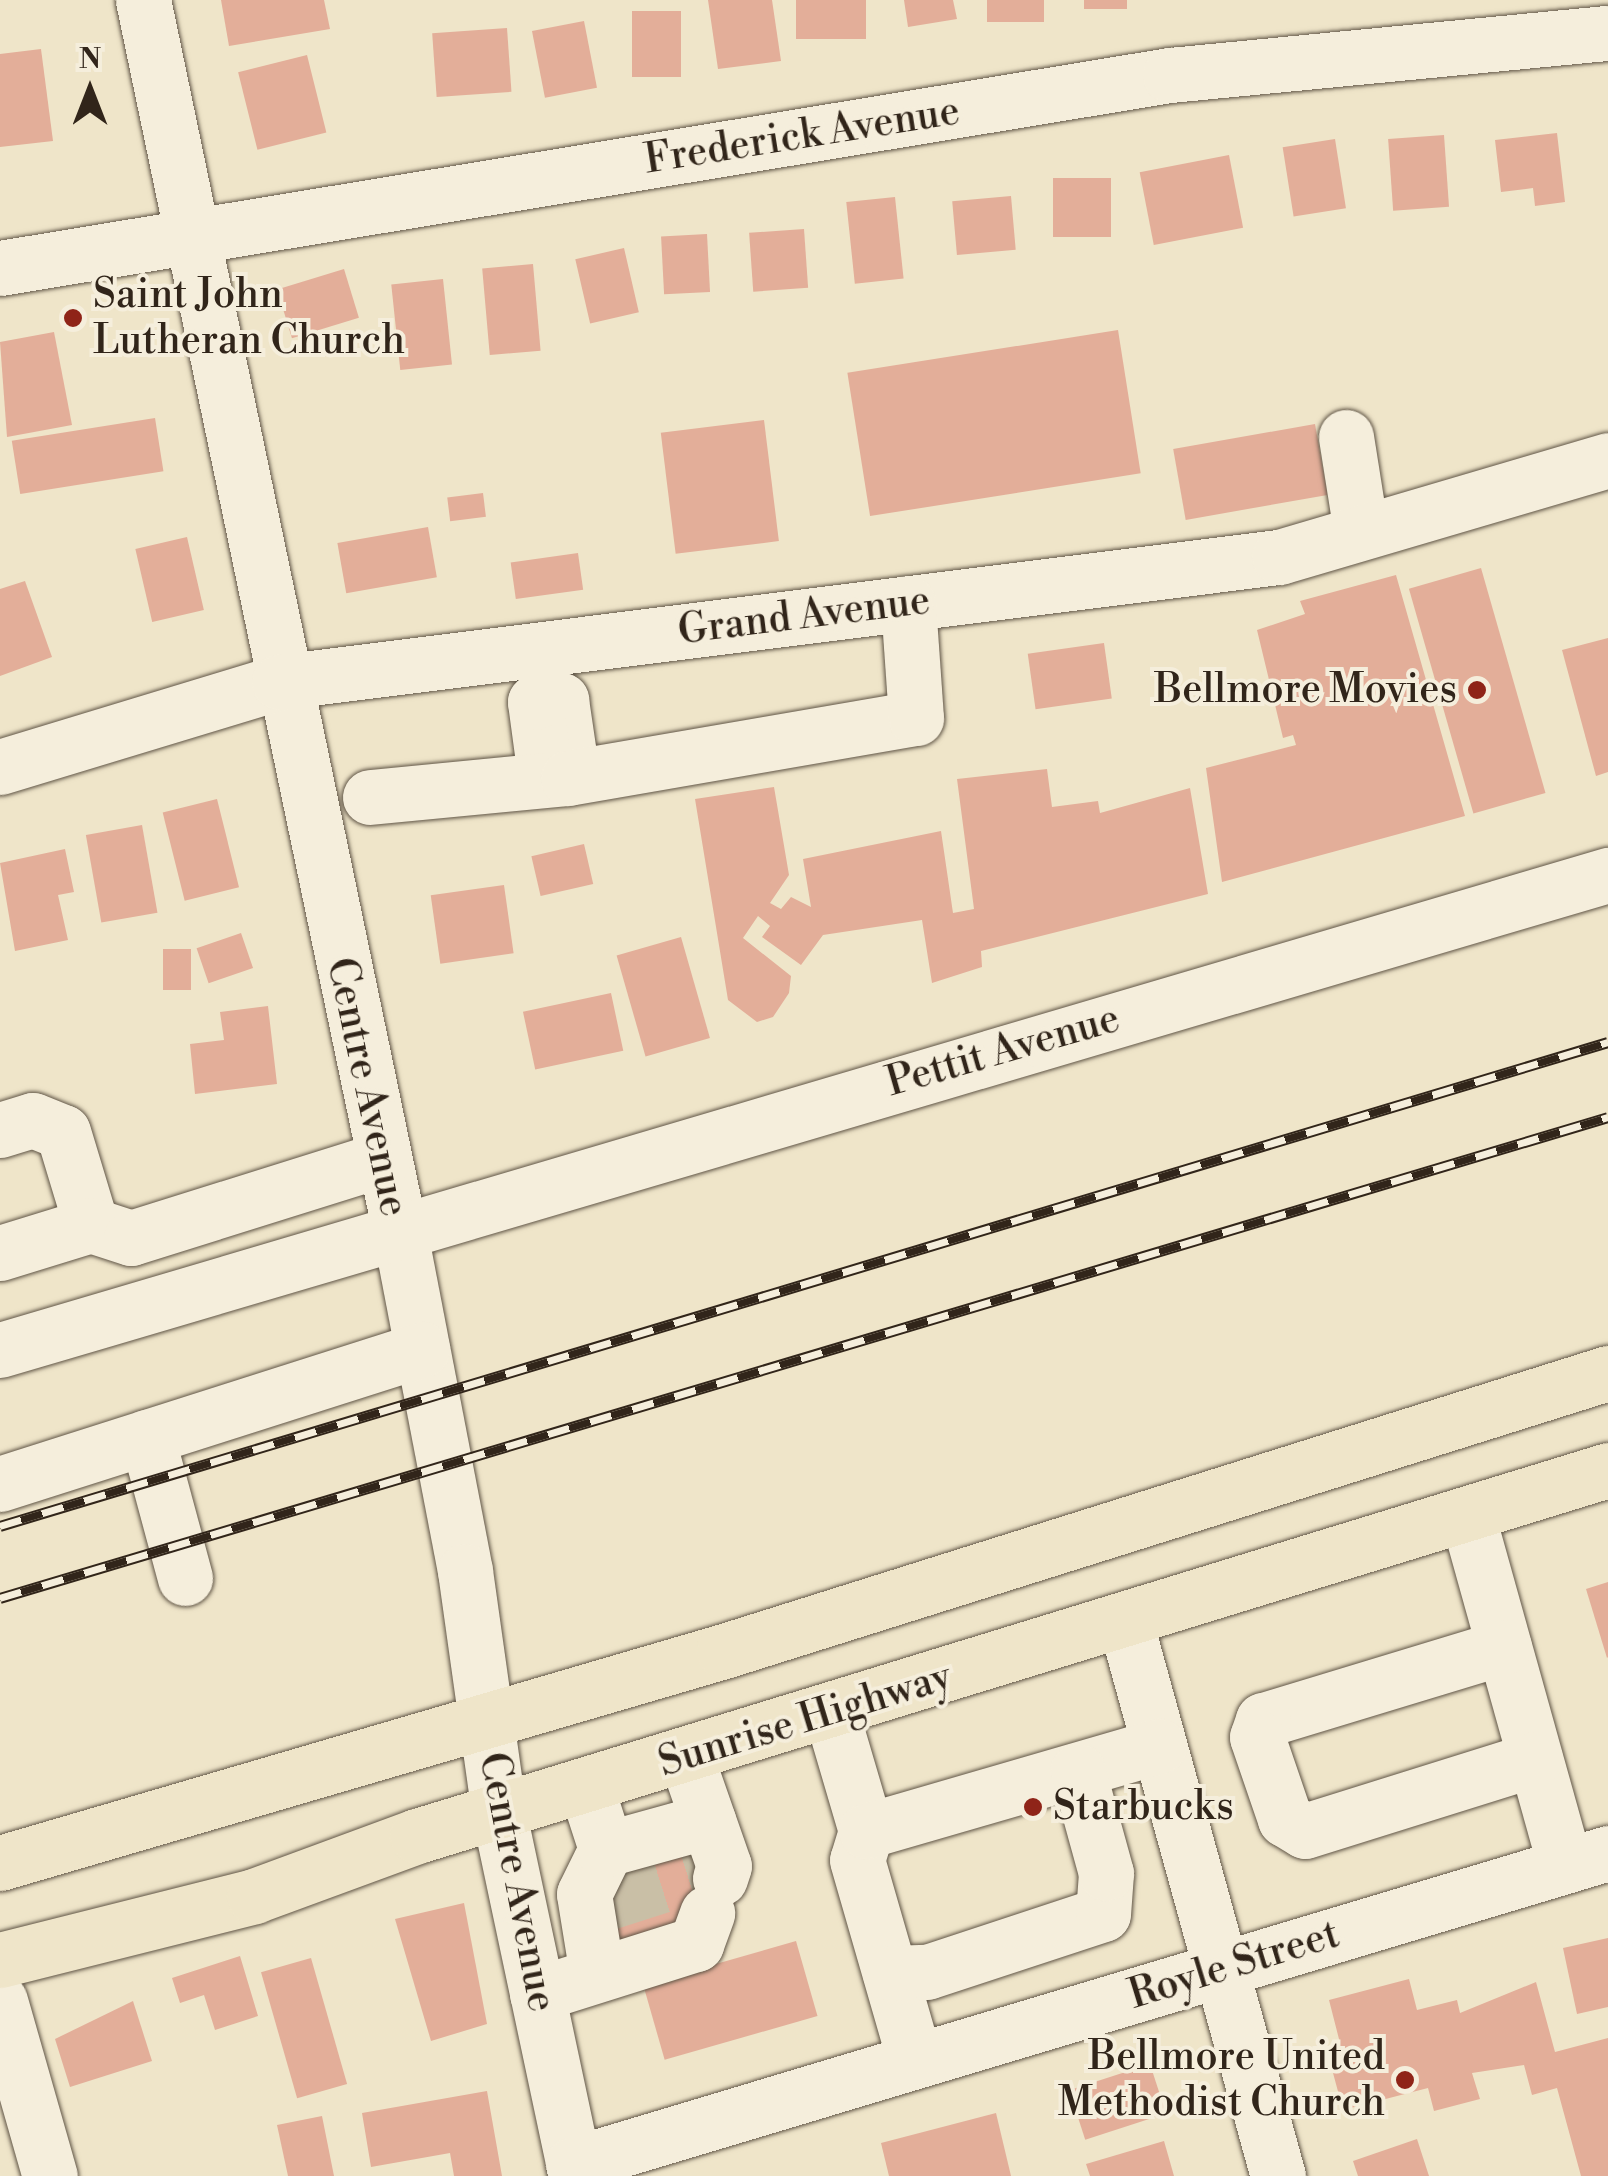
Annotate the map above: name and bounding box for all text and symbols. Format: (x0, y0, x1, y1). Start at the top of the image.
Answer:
north arrow (40, 40, 140, 140)
text: N (79, 42, 101, 77)
street label: Frederick Avenue (641, 87, 963, 185)
place label: Saint John Lutheran Church (93, 271, 405, 365)
marker: Saint John Lutheran Church (62, 307, 84, 329)
street label: Grand Avenue (675, 577, 933, 655)
place label: Bellmore Movies (1154, 666, 1457, 714)
marker: Bellmore Movies (1466, 679, 1488, 701)
street label: Centre Avenue (316, 953, 418, 1221)
street label: Pettit Avenue (881, 995, 1125, 1107)
street label: Sunrise Highway (653, 1653, 957, 1787)
street label: Centre Avenue (468, 1748, 566, 2016)
place label: Starbucks (1053, 1783, 1234, 1831)
marker: Starbucks (1022, 1796, 1044, 1818)
street label: Royle Street (1123, 1910, 1345, 2020)
place label: Bellmore United Methodist Church (1058, 2033, 1385, 2127)
marker: Bellmore United Methodist Church (1394, 2069, 1416, 2091)

